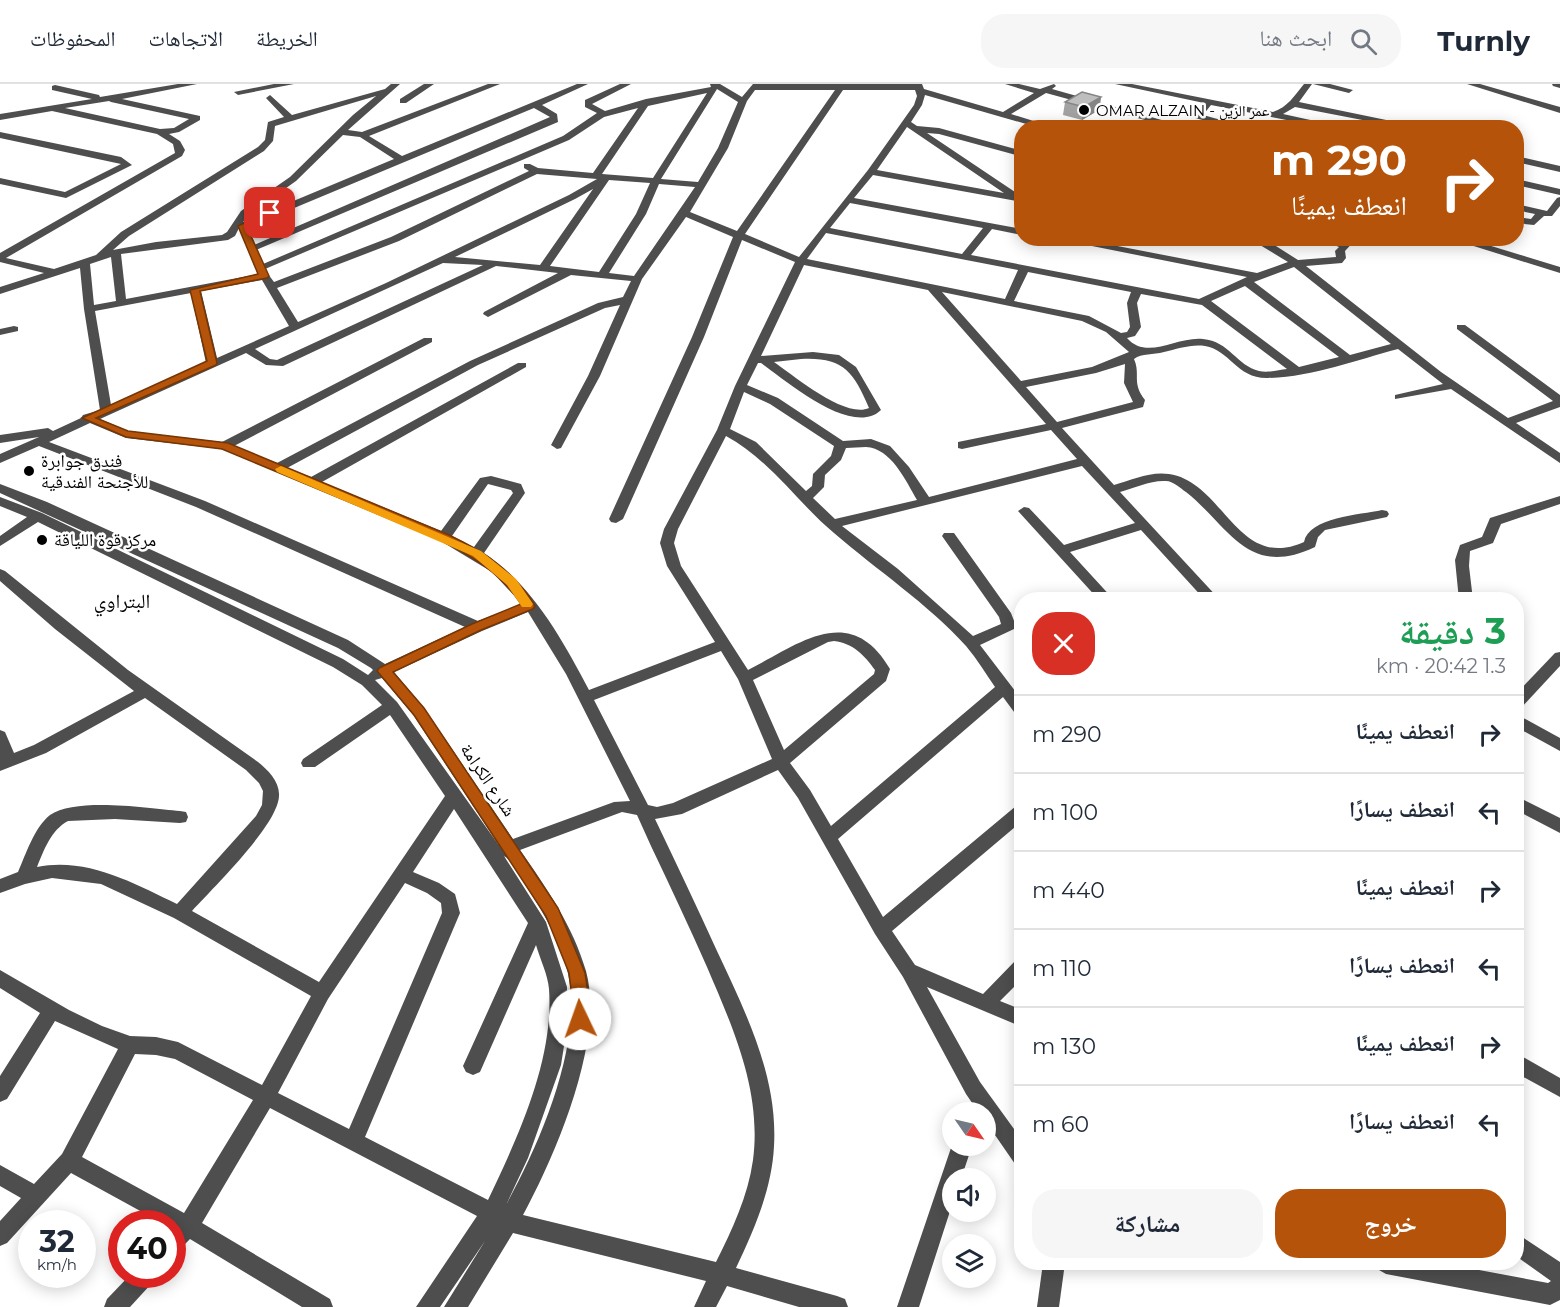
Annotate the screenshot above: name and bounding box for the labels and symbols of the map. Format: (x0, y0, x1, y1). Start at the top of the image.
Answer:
place label: OMAR ALZAIN - عمر الزين (1096, 101, 1270, 121)
marker: OMAR ALZAIN - عمر الزين (1077, 103, 1091, 117)
pin (244, 187, 295, 238)
place label: فندق جوابرة للأجنحة الفندقية (41, 450, 148, 493)
marker: فندق جوابرة للأجنحة الفندقية (22, 464, 36, 478)
place label: مركز قوة اللياقة (54, 529, 156, 551)
marker: مركز قوة اللياقة (35, 533, 49, 547)
district label: البتراوي (94, 589, 150, 617)
street label: شارع الكرامة (456, 739, 520, 821)
position arrow (548, 987, 612, 1051)
north arrow (942, 1102, 996, 1156)
speed limit sign: 40 (108, 1210, 186, 1288)

